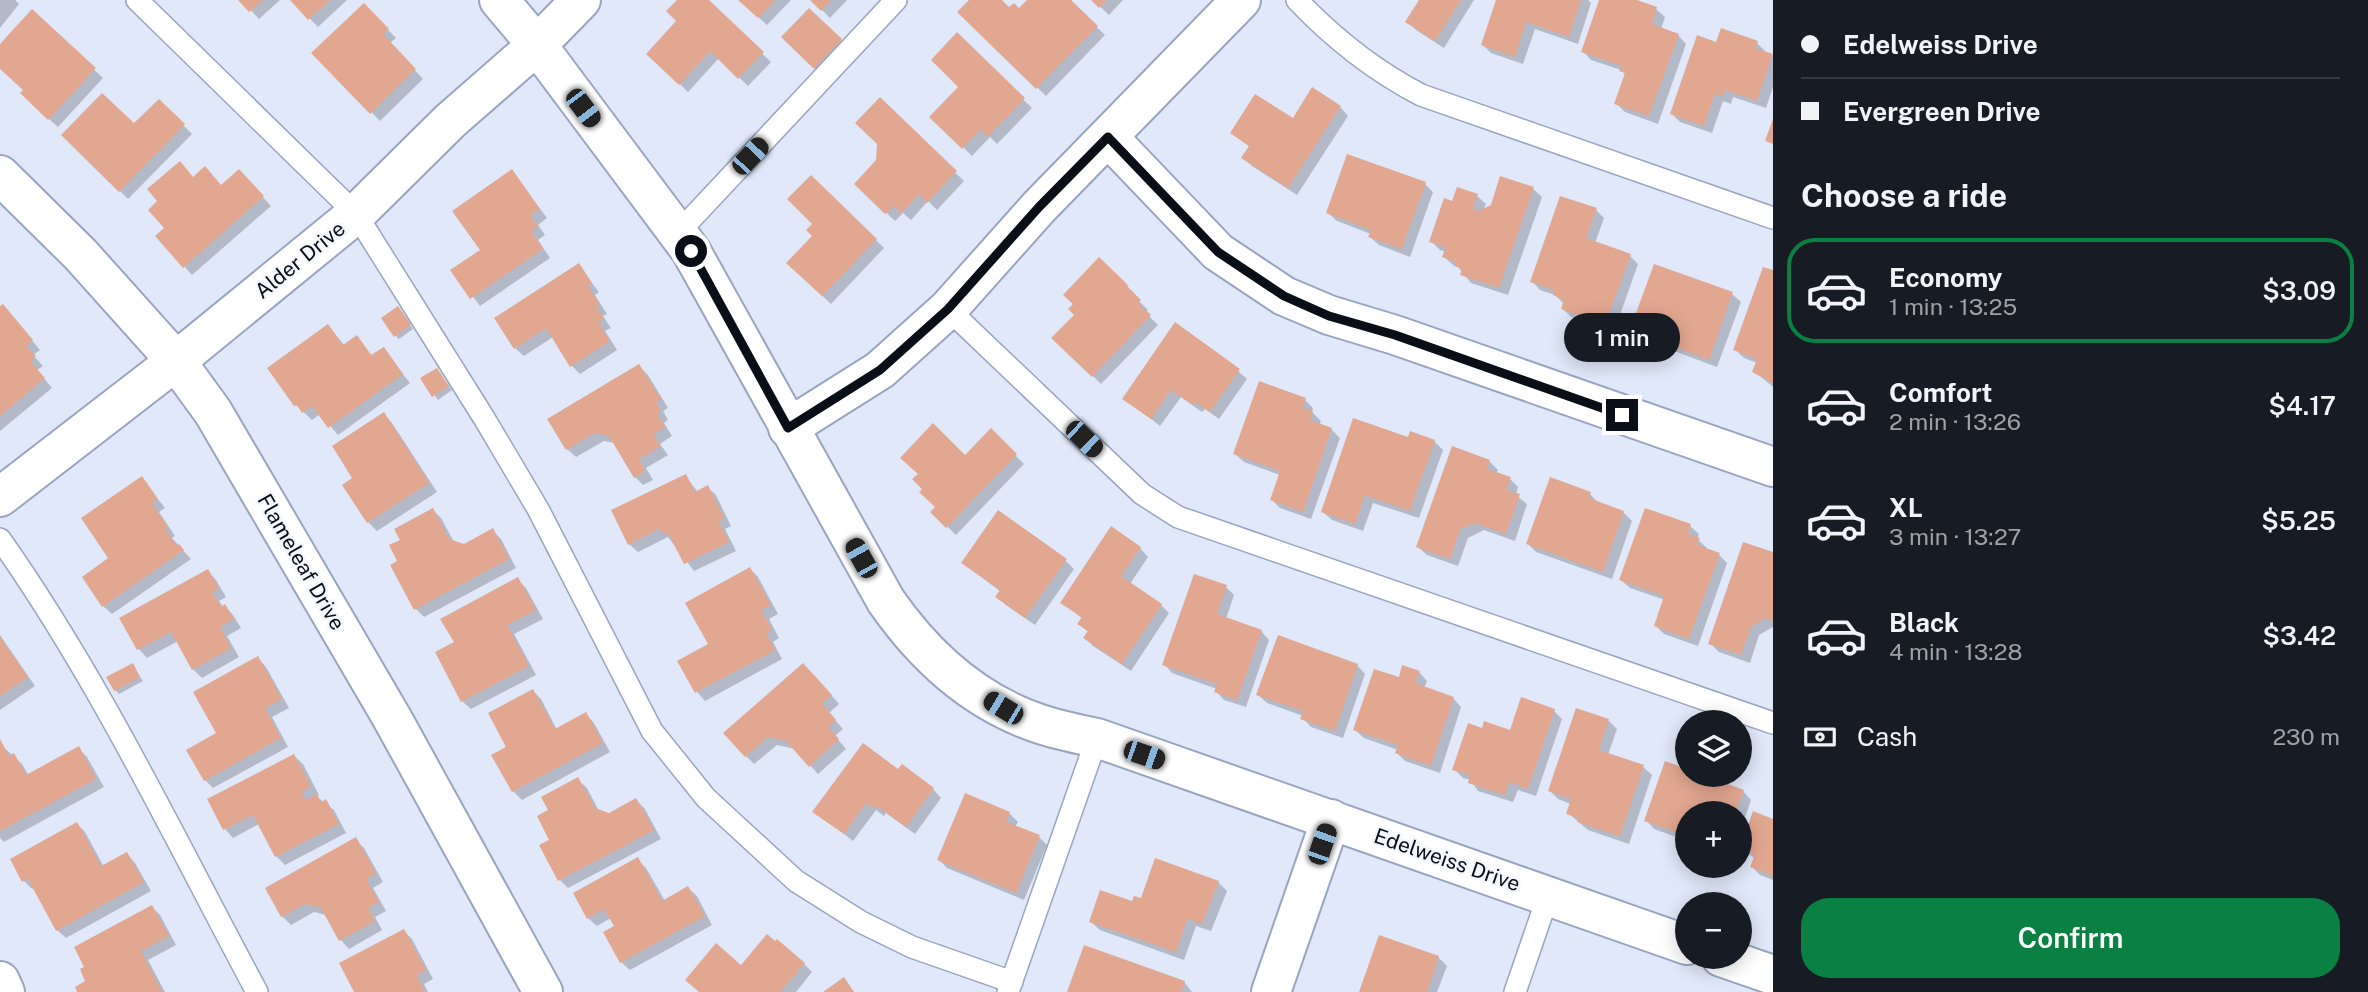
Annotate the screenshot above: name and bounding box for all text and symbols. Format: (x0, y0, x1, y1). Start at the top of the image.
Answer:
text: Edelweiss Drive (1843, 29, 2038, 60)
car (562, 85, 605, 131)
text: Evergreen Drive (1843, 96, 2041, 127)
car (728, 133, 773, 179)
text: Choose a ride (1801, 177, 2007, 214)
street label: Alder Drive (250, 216, 350, 304)
route start (675, 235, 707, 267)
icon: car (1805, 259, 1868, 322)
text: Economy (1889, 262, 2002, 293)
text: $3.09 (2262, 275, 2336, 306)
text: 1 min · 13:25 (1889, 293, 2017, 320)
callout: 1 min (1564, 314, 1680, 362)
text: 1 min (1595, 324, 1649, 351)
icon: car (1805, 374, 1868, 437)
text: Comfort (1889, 377, 1992, 408)
text: $4.17 (2268, 390, 2336, 421)
route end (1606, 399, 1638, 431)
text: 2 min · 13:26 (1889, 408, 2021, 435)
car (1062, 417, 1107, 461)
street label: Flameleaf Drive (252, 489, 350, 634)
icon: car (1805, 489, 1868, 552)
text: XL (1889, 492, 1923, 523)
text: $5.25 (2261, 505, 2336, 536)
text: 3 min · 13:27 (1889, 523, 2021, 550)
car (842, 535, 881, 581)
icon: car (1805, 604, 1868, 667)
text: Black (1889, 607, 1959, 638)
text: $3.42 (2263, 620, 2336, 651)
text: 4 min · 13:28 (1889, 638, 2022, 665)
car (980, 688, 1027, 728)
map controls (1675, 710, 1752, 969)
button: layers (1675, 710, 1752, 787)
icon: cash (1801, 718, 1839, 756)
text: Cash (1857, 721, 1917, 752)
text: 230 m (2272, 723, 2340, 750)
car (1121, 738, 1168, 772)
button: + (1675, 801, 1752, 878)
car (1306, 821, 1339, 867)
street label: Edelweiss Drive (1371, 823, 1524, 896)
button: − (1675, 892, 1752, 969)
button: Confirm (1801, 898, 2340, 978)

